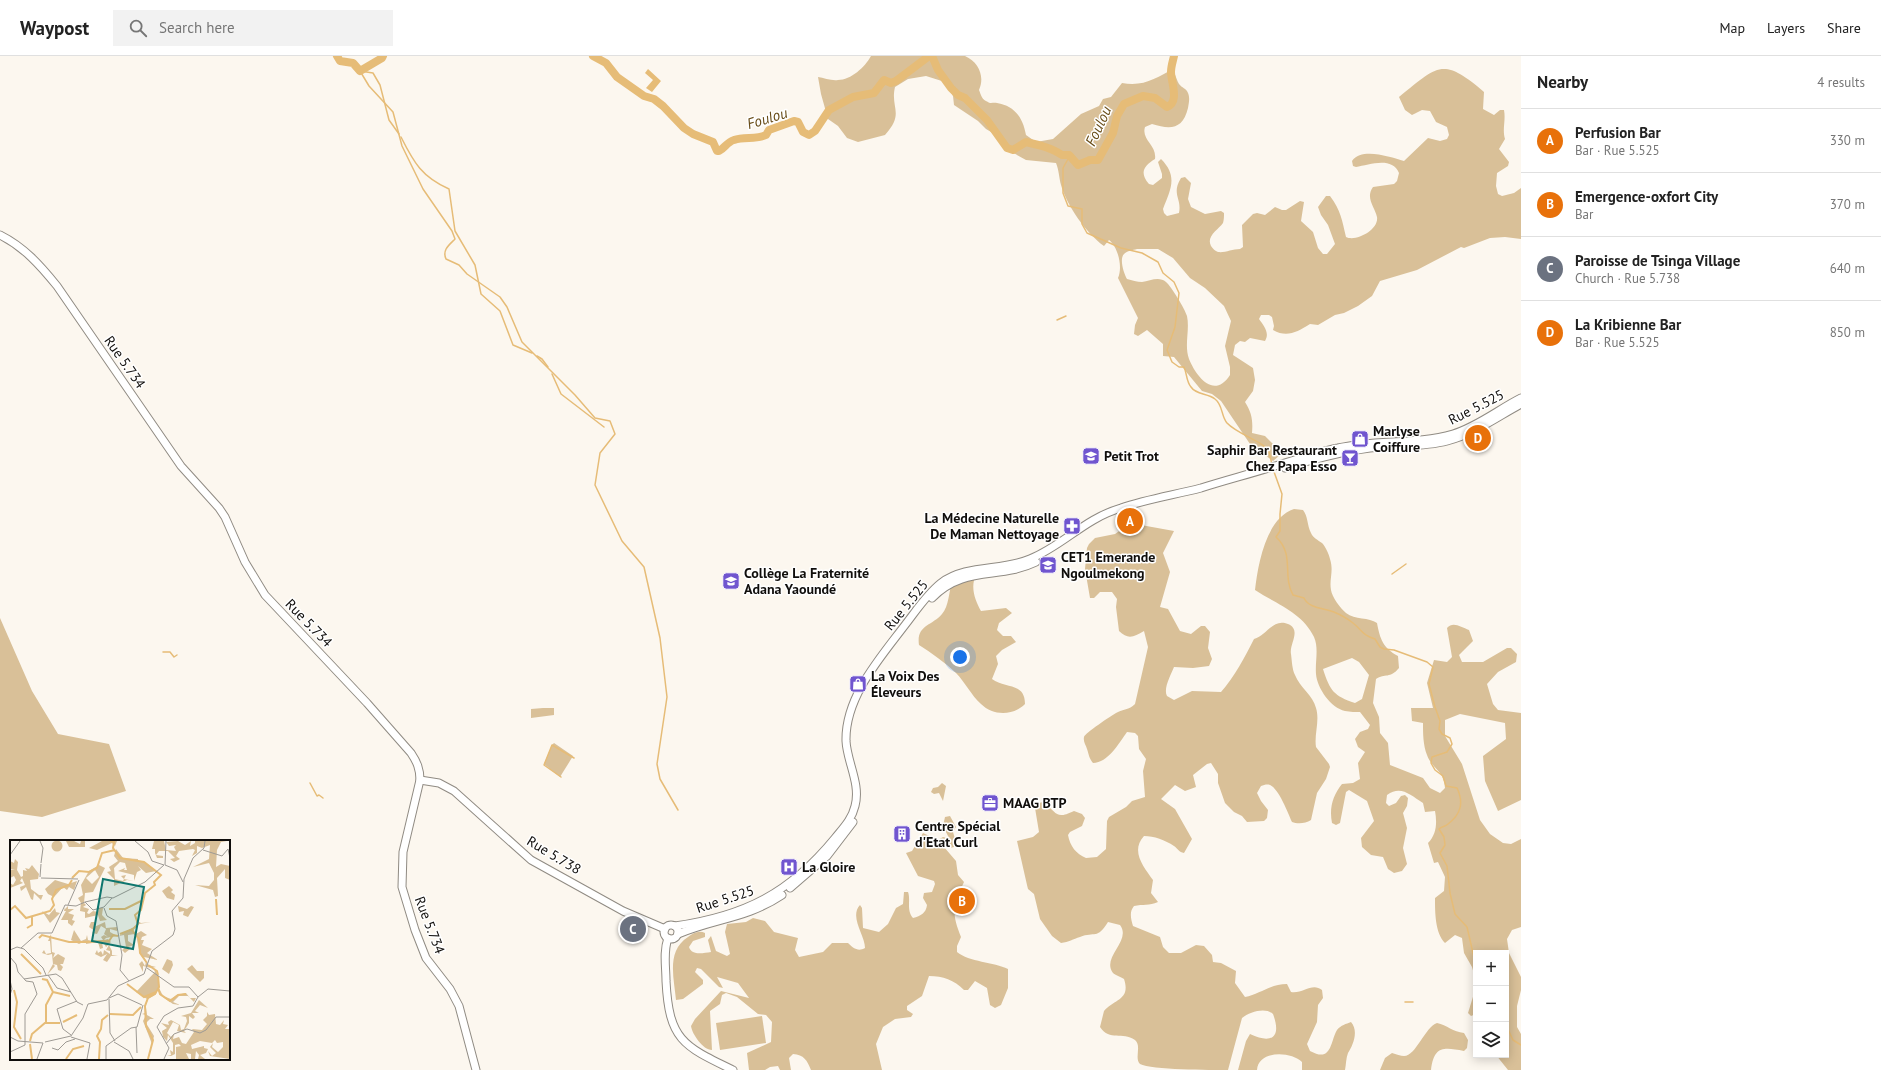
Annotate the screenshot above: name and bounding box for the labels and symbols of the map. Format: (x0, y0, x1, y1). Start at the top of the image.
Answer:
water label: Foulou (744, 103, 790, 133)
water label: Foulou (1081, 103, 1116, 149)
street label: Rue 5.734 (100, 332, 150, 392)
street label: Rue 5.525 (1445, 385, 1507, 429)
place label: Marlyse Coiffure (1373, 422, 1420, 456)
pin: D (1465, 423, 1491, 453)
shop icon: Marlyse Coiffure (1350, 429, 1370, 449)
place label: Saphir Bar Restaurant Chez Papa Esso (1207, 441, 1337, 475)
school or university icon: Petit Trot (1081, 446, 1101, 466)
place label: Petit Trot (1104, 447, 1159, 465)
bar icon: Saphir Bar Restaurant Chez Papa Esso (1340, 448, 1360, 468)
pin: A (1117, 506, 1143, 536)
place label: La Médecine Naturelle De Maman Nettoyage (924, 509, 1059, 543)
pharmacy icon: La Médecine Naturelle De Maman Nettoyage (1062, 516, 1082, 536)
place label: CET1 Emerande Ngoulmekong (1061, 548, 1155, 582)
school or university icon: CET1 Emerande Ngoulmekong (1038, 555, 1058, 575)
place label: Collège La Fraternité Adana Yaoundé (744, 564, 869, 598)
school or university icon: Collège La Fraternité Adana Yaoundé (721, 571, 741, 591)
street label: Rue 5.525 (880, 576, 932, 634)
street label: Rue 5.734 (282, 595, 337, 651)
your location (950, 647, 970, 667)
place label: La Voix Des Éleveurs (871, 667, 940, 701)
shop icon: La Voix Des Éleveurs (848, 674, 868, 694)
office icon: MAAG BTP (980, 793, 1000, 813)
place label: MAAG BTP (1003, 794, 1066, 812)
place label: Centre Spécial d'Etat Curl (915, 817, 1001, 851)
building icon: Centre Spécial d'Etat Curl (892, 824, 912, 844)
street label: Rue 5.738 (524, 832, 584, 878)
inset map (10, 840, 230, 1060)
hospital icon: La Gloire (779, 857, 799, 877)
place label: La Gloire (802, 858, 855, 876)
street label: Rue 5.525 (694, 881, 756, 917)
pin: B (949, 886, 975, 916)
street label: Rue 5.734 (411, 894, 449, 957)
pin: C (620, 914, 646, 944)

